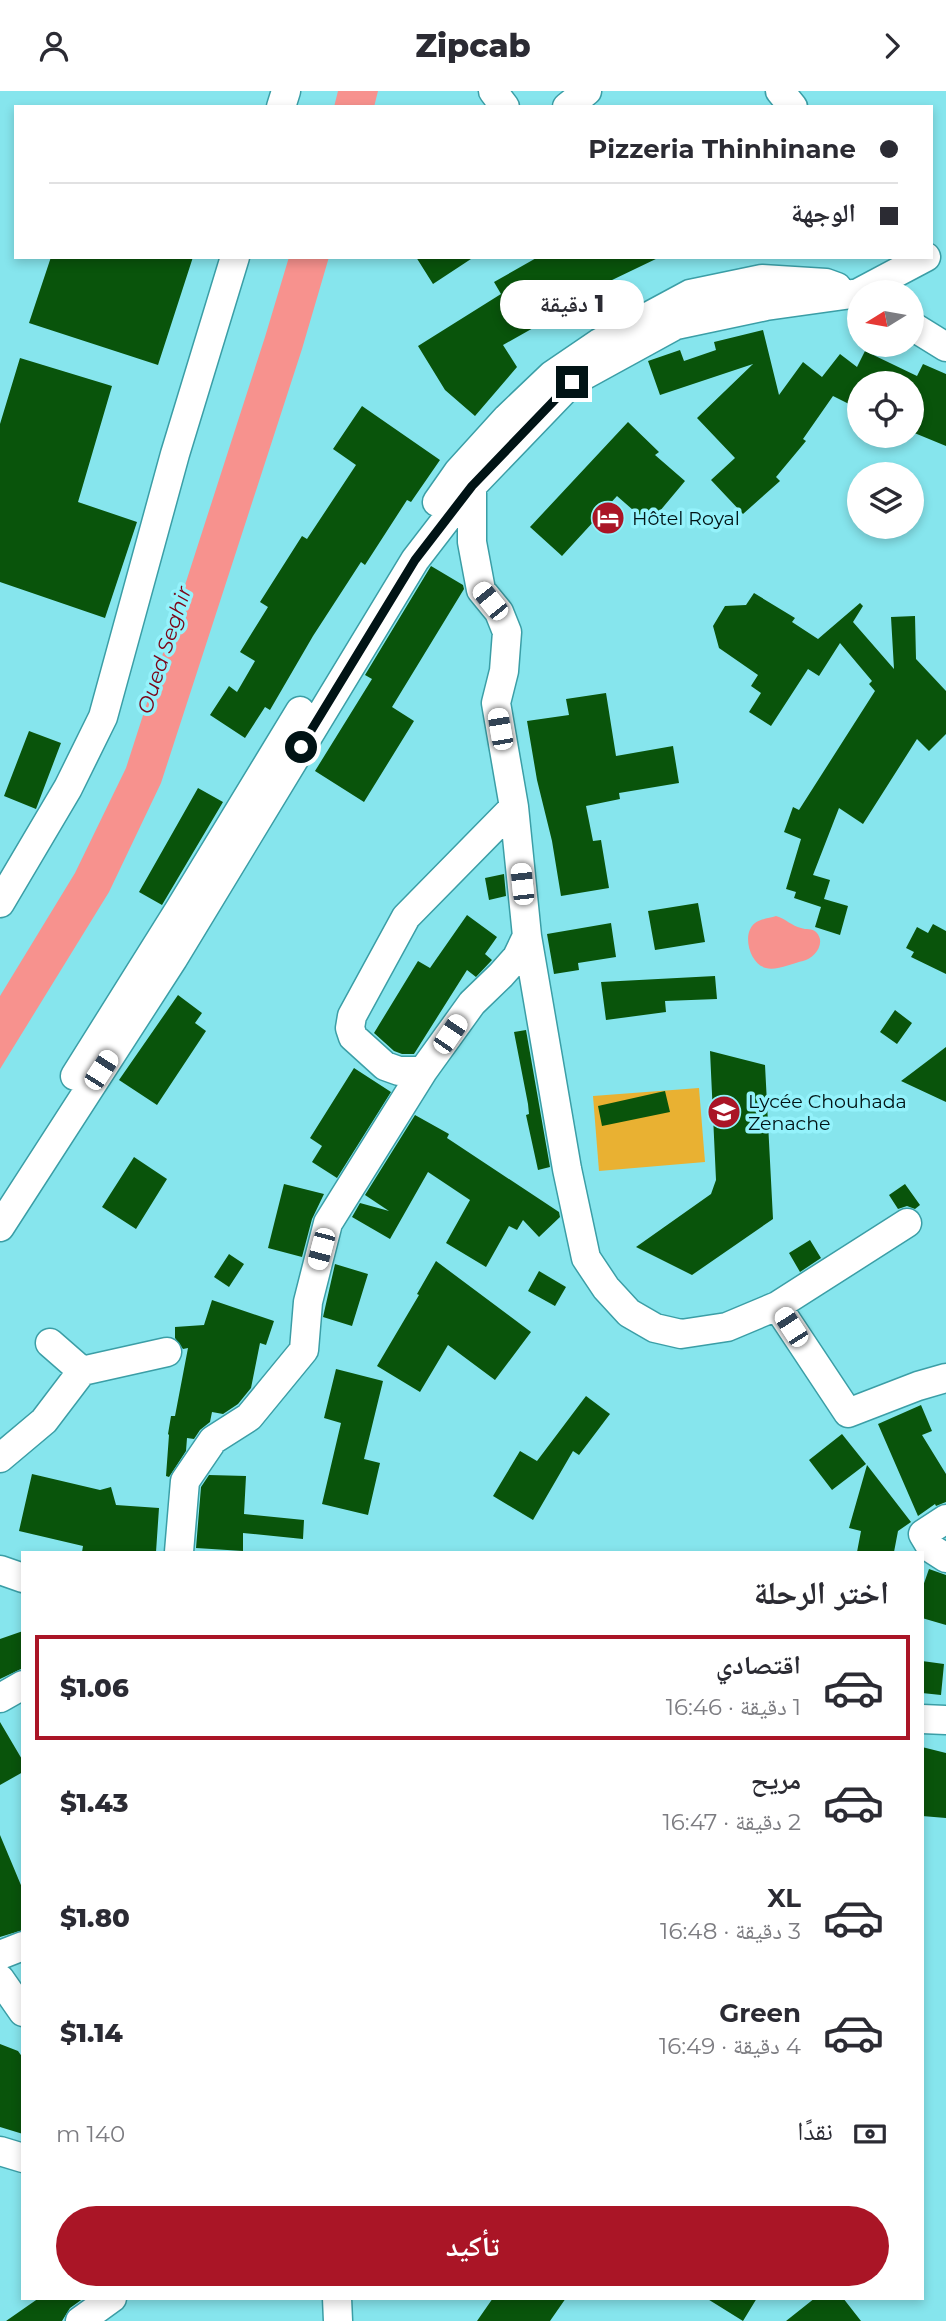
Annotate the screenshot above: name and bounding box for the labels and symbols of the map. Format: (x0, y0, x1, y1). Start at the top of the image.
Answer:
north arrow (847, 280, 924, 357)
callout: 1 دقيقة (500, 281, 644, 329)
route end (556, 366, 588, 398)
hotel icon: Hôtel Royal (589, 499, 627, 537)
place label: Hôtel Royal (632, 507, 740, 530)
car (469, 578, 512, 624)
water label: Oued Seghir (132, 583, 197, 717)
car (487, 706, 514, 752)
route start (285, 731, 317, 763)
car (510, 862, 535, 906)
car (430, 1011, 471, 1057)
car (81, 1047, 122, 1093)
place label: Lycée Chouhada Zenache (748, 1090, 907, 1135)
school or university icon: Lycée Chouhada Zenache (705, 1093, 743, 1131)
car (306, 1226, 337, 1272)
car (771, 1304, 812, 1350)

